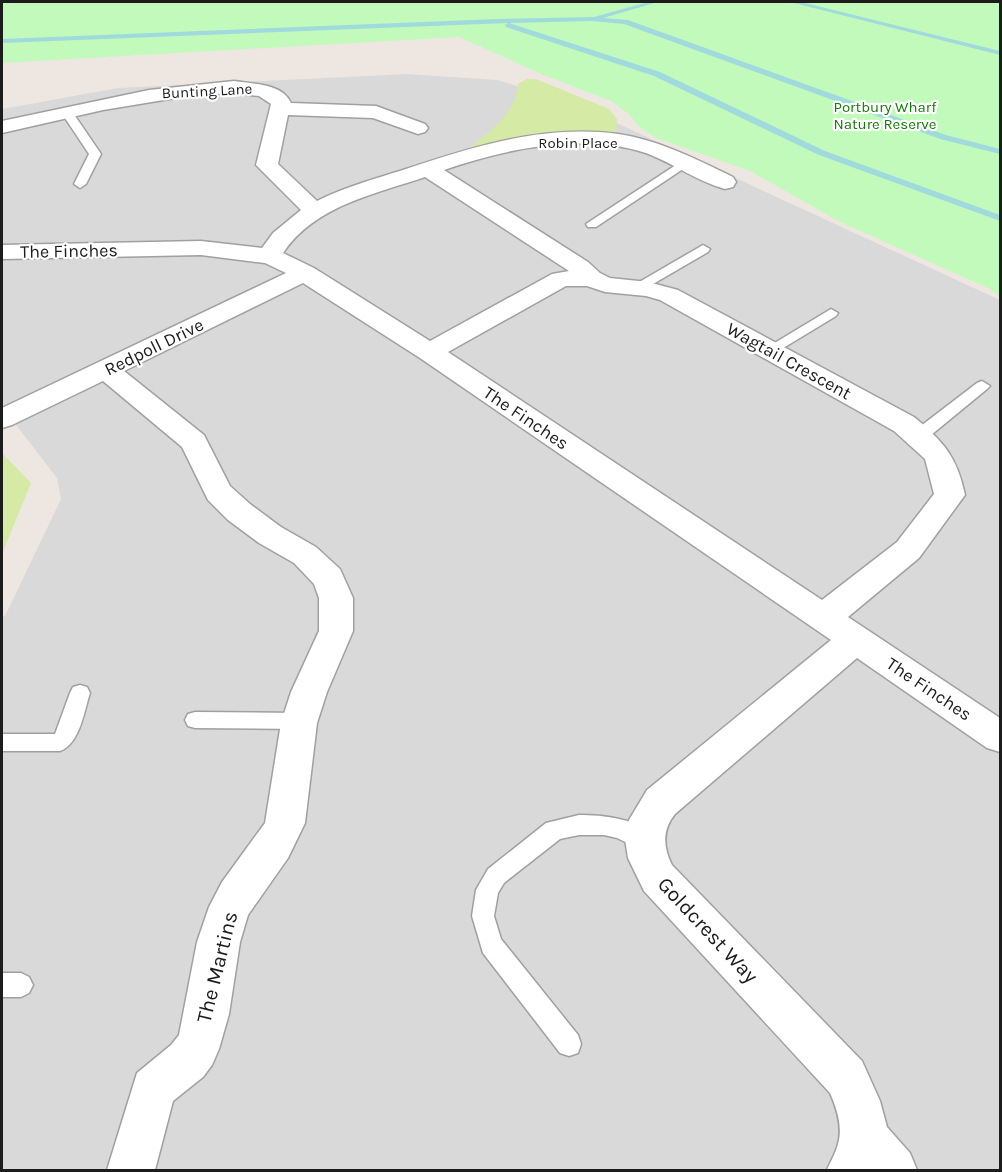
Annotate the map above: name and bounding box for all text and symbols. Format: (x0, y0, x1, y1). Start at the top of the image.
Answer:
street label: Bunting Lane (161, 80, 253, 102)
park label: Portbury Wharf Nature Reserve (833, 98, 937, 133)
street label: Robin Place (538, 134, 618, 152)
street label: The Finches (20, 239, 118, 263)
street label: Redpoll Drive (101, 314, 207, 380)
street label: Wagtail Crescent (723, 318, 855, 405)
street label: The Finches (479, 382, 573, 454)
street label: The Finches (882, 653, 976, 725)
street label: Goldcrest Way (653, 872, 763, 988)
street label: The Martins (192, 909, 242, 1025)

